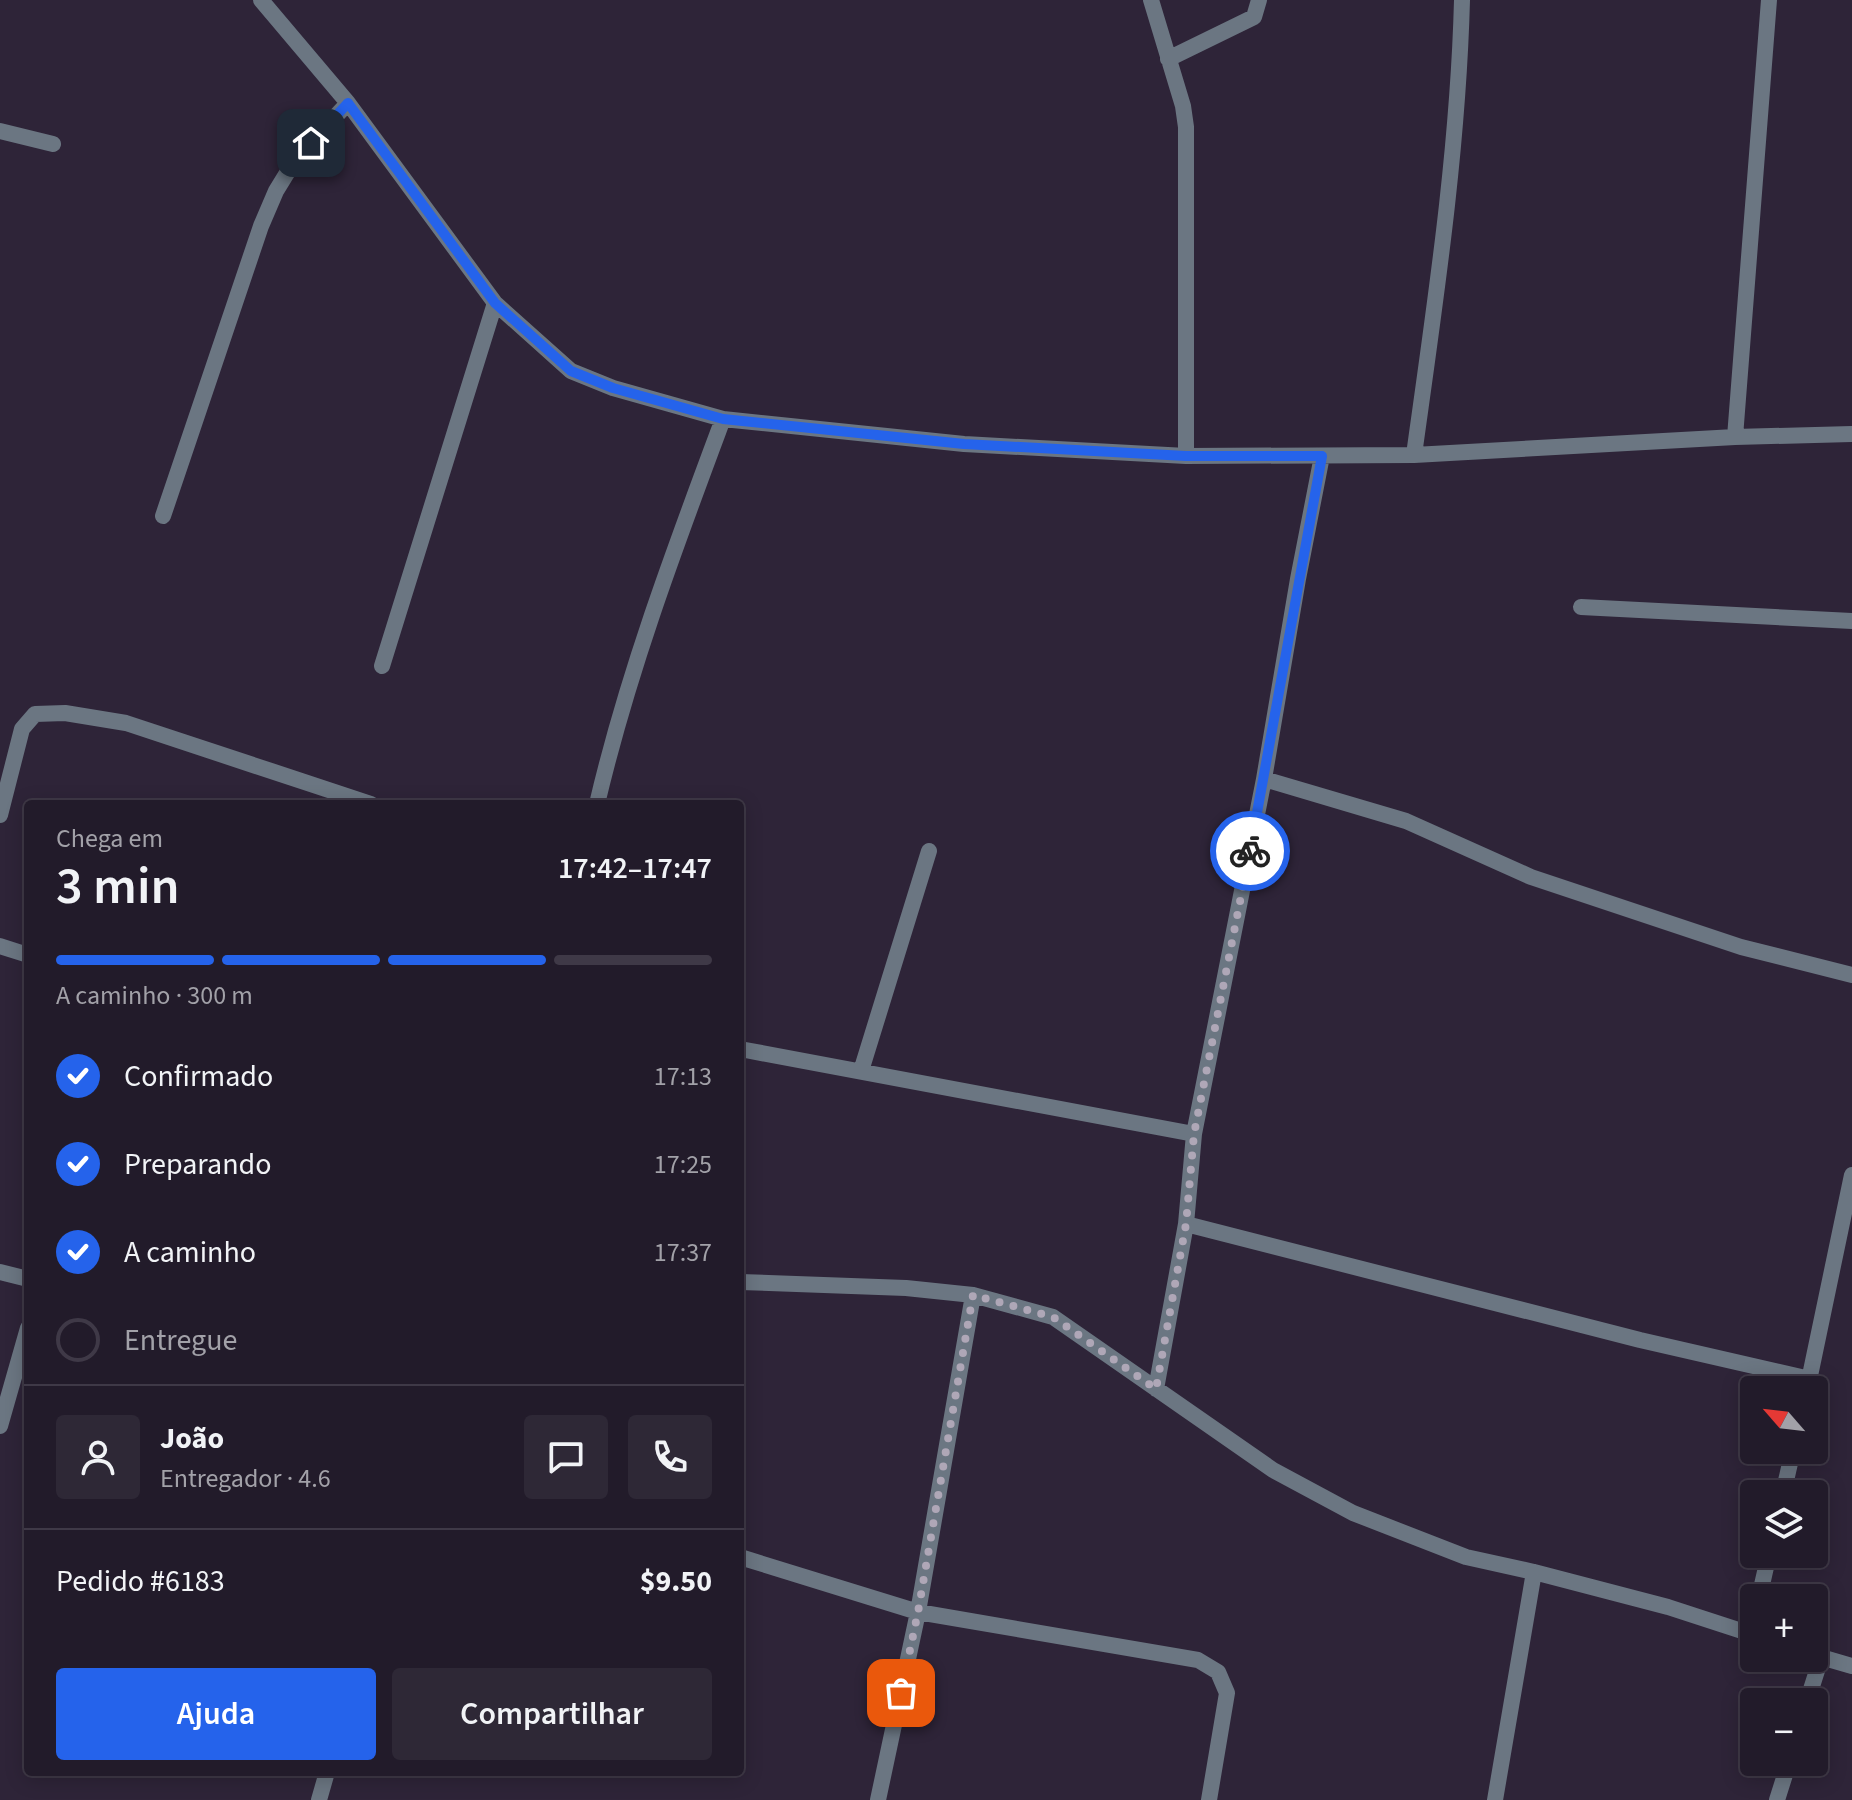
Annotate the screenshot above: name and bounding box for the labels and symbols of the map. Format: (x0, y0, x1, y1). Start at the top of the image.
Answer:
pin (277, 109, 345, 177)
courier (1210, 811, 1290, 891)
north arrow (1740, 1376, 1828, 1464)
pin (867, 1659, 935, 1727)

